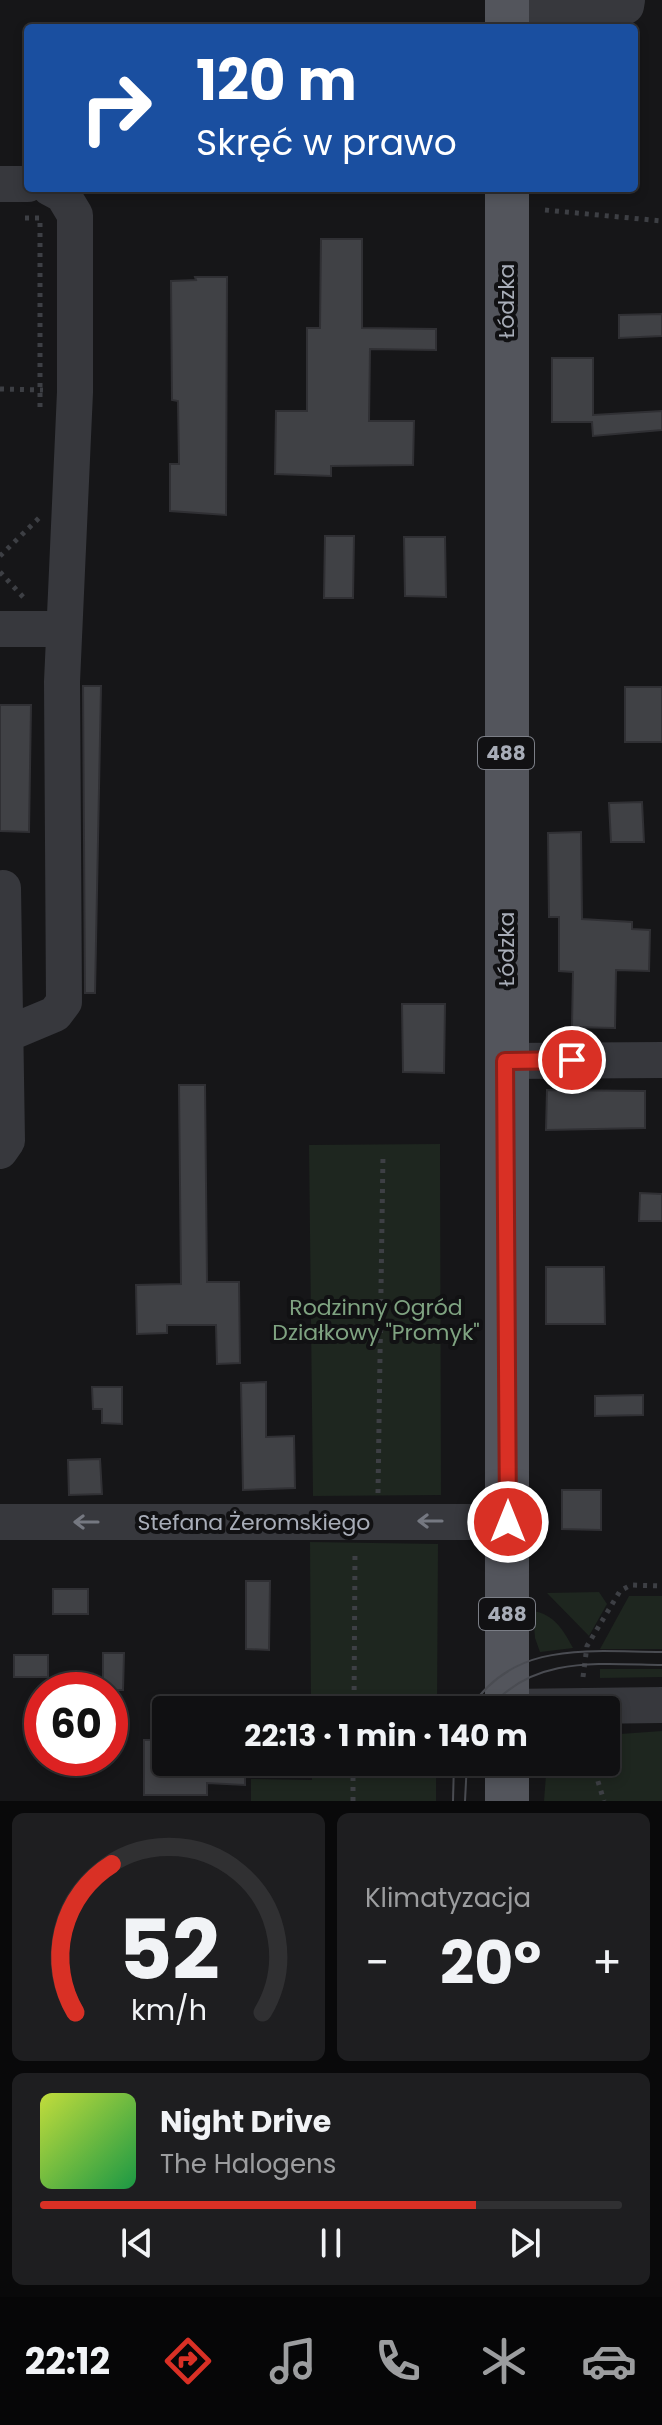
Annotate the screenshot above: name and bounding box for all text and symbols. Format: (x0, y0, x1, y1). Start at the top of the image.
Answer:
text: 120 m (196, 41, 357, 120)
icon: right (64, 56, 168, 160)
text: Skręć w prawo (196, 117, 457, 168)
street label: Łódzka (491, 264, 522, 338)
road number: 488 (478, 737, 534, 769)
street label: Łódzka (491, 912, 522, 986)
pin (538, 1026, 606, 1094)
icon: arrive (550, 1038, 594, 1082)
park label: Rodzinny Ogród Działkowy "Promyk" (272, 1292, 480, 1348)
position arrow (466, 1480, 550, 1564)
street label: Stefana Żeromskiego (138, 1507, 370, 1538)
one-way arrow (417, 1513, 444, 1529)
one-way arrow (73, 1514, 100, 1530)
road number: 488 (479, 1598, 535, 1630)
speed limit sign: 60 (24, 1672, 128, 1776)
text: 22:13 · 1 min · 140 m (244, 1714, 528, 1757)
text: Klimatyzacja (365, 1880, 531, 1916)
text: 52 (118, 1892, 219, 2008)
text: 20° (440, 1921, 541, 2005)
text: − (365, 1932, 389, 1993)
text: + (592, 1932, 622, 1993)
text: km/h (130, 1990, 207, 2030)
text: Night Drive (160, 2100, 331, 2143)
text: The Halogens (160, 2146, 336, 2182)
icon: previous (115, 2221, 159, 2265)
icon: pause (309, 2221, 353, 2265)
icon: next (503, 2221, 547, 2265)
icon: directions (160, 2333, 216, 2389)
icon: music (265, 2333, 321, 2389)
icon: phone (370, 2333, 426, 2389)
icon: climate (476, 2333, 532, 2389)
icon: car (581, 2333, 637, 2389)
text: 22:12 (25, 2336, 110, 2387)

